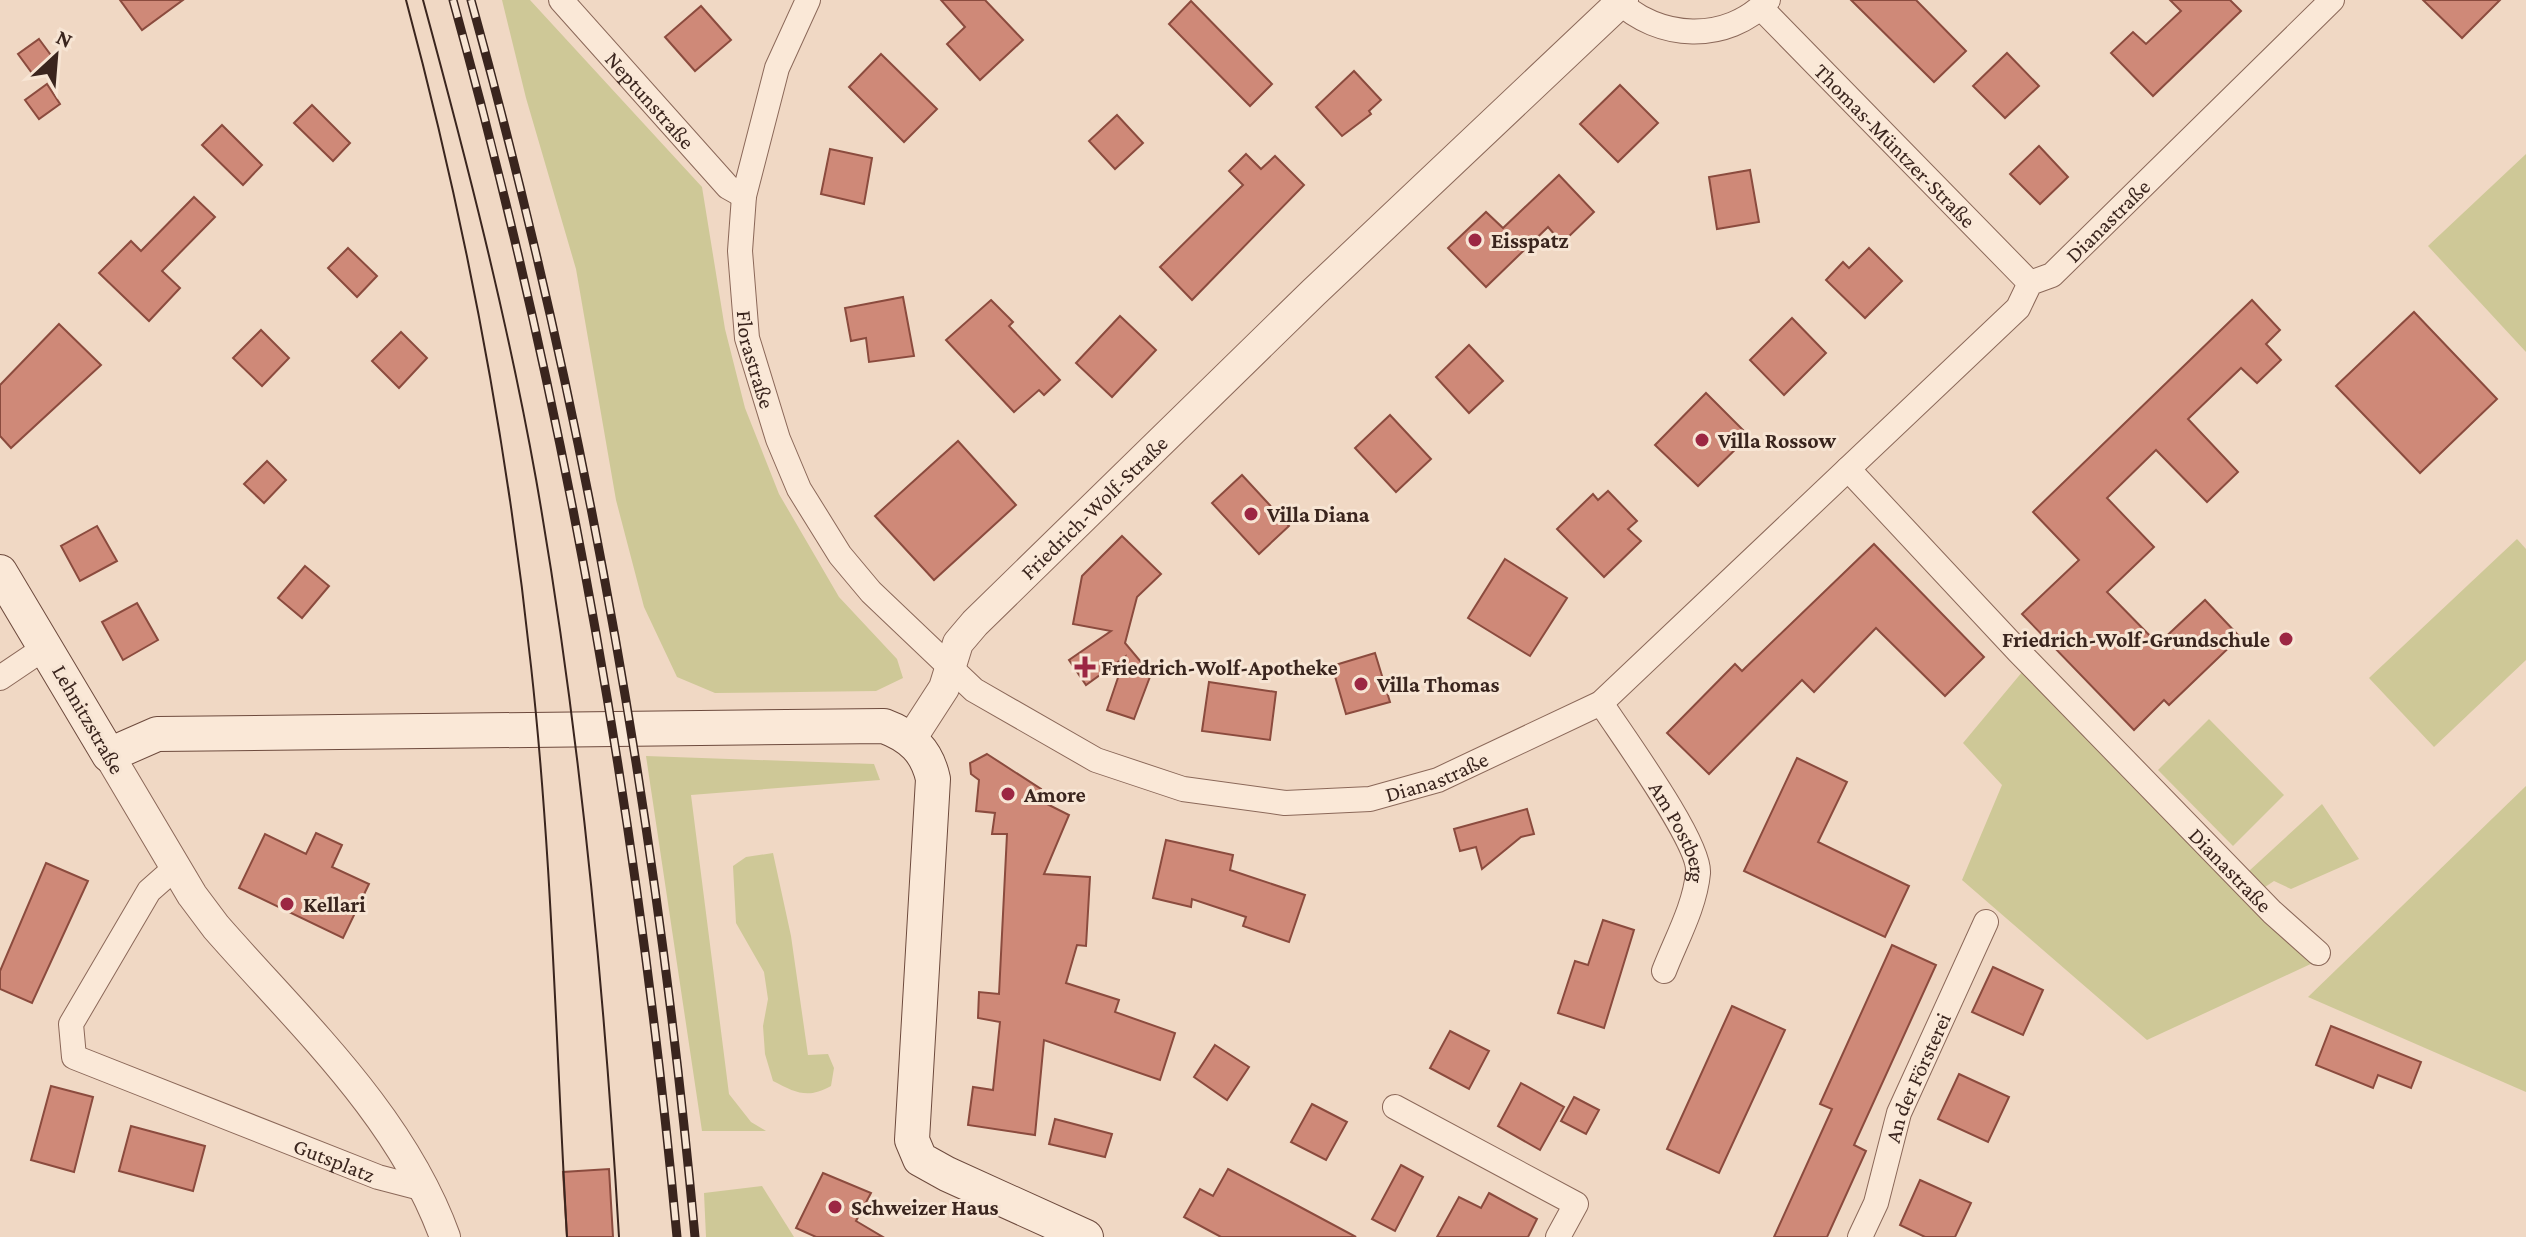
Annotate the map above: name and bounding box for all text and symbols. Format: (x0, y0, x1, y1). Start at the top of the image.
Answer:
north arrow (16, 16, 96, 96)
text: N (52, 24, 77, 53)
street label: Neptunstraße (600, 47, 700, 154)
street label: Thomas-Müntzer-Straße (1809, 58, 1981, 233)
street label: Dianastraße (2061, 174, 2155, 268)
place label: Eisspatz (1491, 228, 1569, 253)
marker: Eisspatz (1466, 231, 1484, 249)
street label: Florastraße (732, 309, 780, 412)
place label: Villa Rossow (1717, 428, 1837, 453)
street label: Friedrich-Wolf-Straße (1015, 430, 1173, 585)
marker: Villa Rossow (1693, 431, 1711, 449)
place label: Villa Diana (1266, 502, 1370, 527)
marker: Villa Diana (1242, 505, 1260, 523)
place label: Friedrich-Wolf-Grundschule (2002, 627, 2270, 652)
marker: Friedrich-Wolf-Grundschule (2277, 630, 2295, 648)
place label: Friedrich-Wolf-Apotheke (1101, 655, 1338, 680)
marker: Friedrich-Wolf-Apotheke (1076, 658, 1094, 676)
street label: Lehnitzstraße (47, 660, 130, 778)
place label: Villa Thomas (1376, 672, 1499, 697)
marker: Villa Thomas (1352, 675, 1370, 693)
street label: Dianastraße (1382, 746, 1492, 807)
street label: Am Postberg (1644, 777, 1710, 885)
place label: Amore (1023, 782, 1086, 807)
marker: Amore (999, 785, 1017, 803)
street label: Dianastraße (2184, 822, 2277, 917)
place label: Kellari (303, 892, 366, 917)
marker: Kellari (278, 895, 296, 913)
street label: An der Försterei (1880, 1009, 1956, 1145)
street label: Gutsplatz (290, 1133, 379, 1188)
place label: Schweizer Haus (851, 1195, 999, 1220)
marker: Schweizer Haus (826, 1198, 844, 1216)

